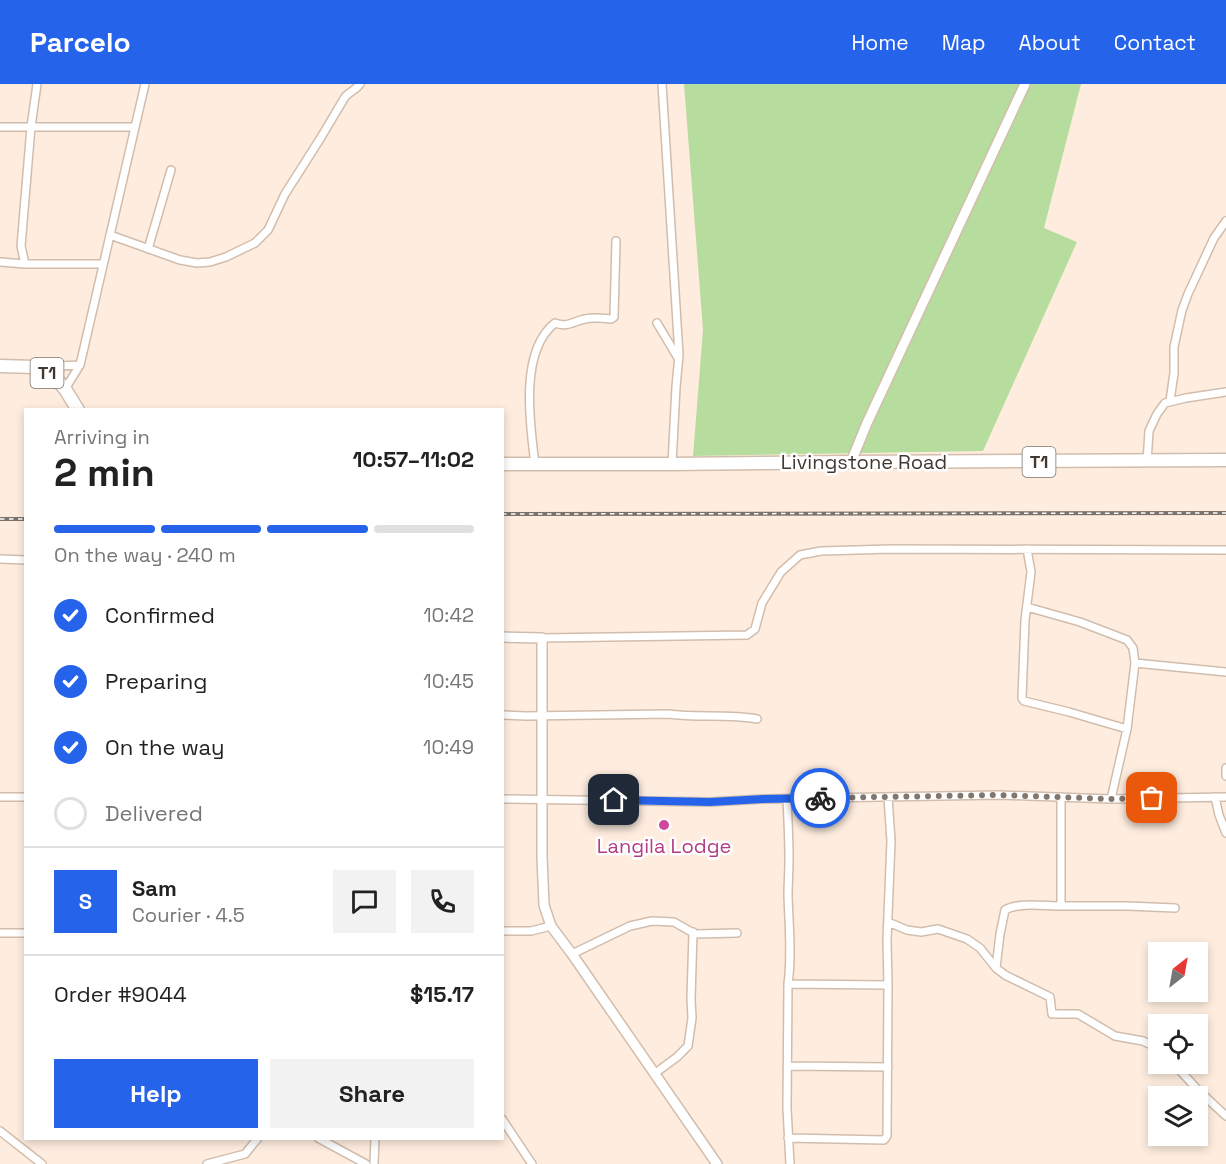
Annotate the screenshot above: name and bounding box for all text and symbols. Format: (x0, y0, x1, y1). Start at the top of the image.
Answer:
text: Parcelo (30, 24, 131, 60)
text: Home (851, 29, 909, 56)
text: Map (942, 29, 986, 56)
text: About (1019, 29, 1081, 56)
text: Contact (1114, 29, 1196, 56)
road number: T1 (30, 358, 63, 388)
text: Arriving in (54, 424, 150, 450)
text: 10:57–11:02 (352, 445, 474, 473)
road number: T1 (1022, 447, 1056, 477)
text: 2 min (54, 448, 155, 497)
street label: Livingstone Road (781, 449, 947, 475)
text: On the way · 240 m (54, 542, 236, 568)
icon: check (54, 599, 87, 632)
text: Confirmed (105, 601, 215, 629)
text: 10:42 (423, 602, 474, 628)
icon: check (54, 665, 87, 698)
text: Preparing (105, 667, 207, 695)
text: 10:45 (423, 668, 474, 694)
icon: check (54, 731, 87, 764)
text: On the way (105, 733, 224, 761)
text: 10:49 (423, 734, 474, 760)
courier (790, 768, 850, 828)
pin (1126, 772, 1177, 823)
pin (588, 774, 639, 825)
icon: bag (1135, 781, 1168, 814)
icon: bike (804, 782, 837, 815)
icon: home (597, 783, 630, 816)
text: Delivered (105, 799, 203, 827)
marker: Langila Lodge (657, 818, 671, 832)
place label: Langila Lodge (597, 833, 731, 859)
button: chat (333, 870, 396, 933)
button: phone (411, 870, 474, 933)
text: Sam (132, 874, 177, 902)
text: S (79, 887, 92, 915)
text: Courier · 4.5 (132, 902, 245, 928)
north arrow (1148, 942, 1208, 1002)
map controls (1148, 942, 1208, 1146)
text: Order #9044 (54, 980, 187, 1008)
text: $15.17 (410, 980, 474, 1008)
button: locate (1148, 1014, 1208, 1074)
button: Help (54, 1059, 258, 1128)
button: Share (270, 1059, 474, 1128)
button: layers (1148, 1086, 1208, 1146)

